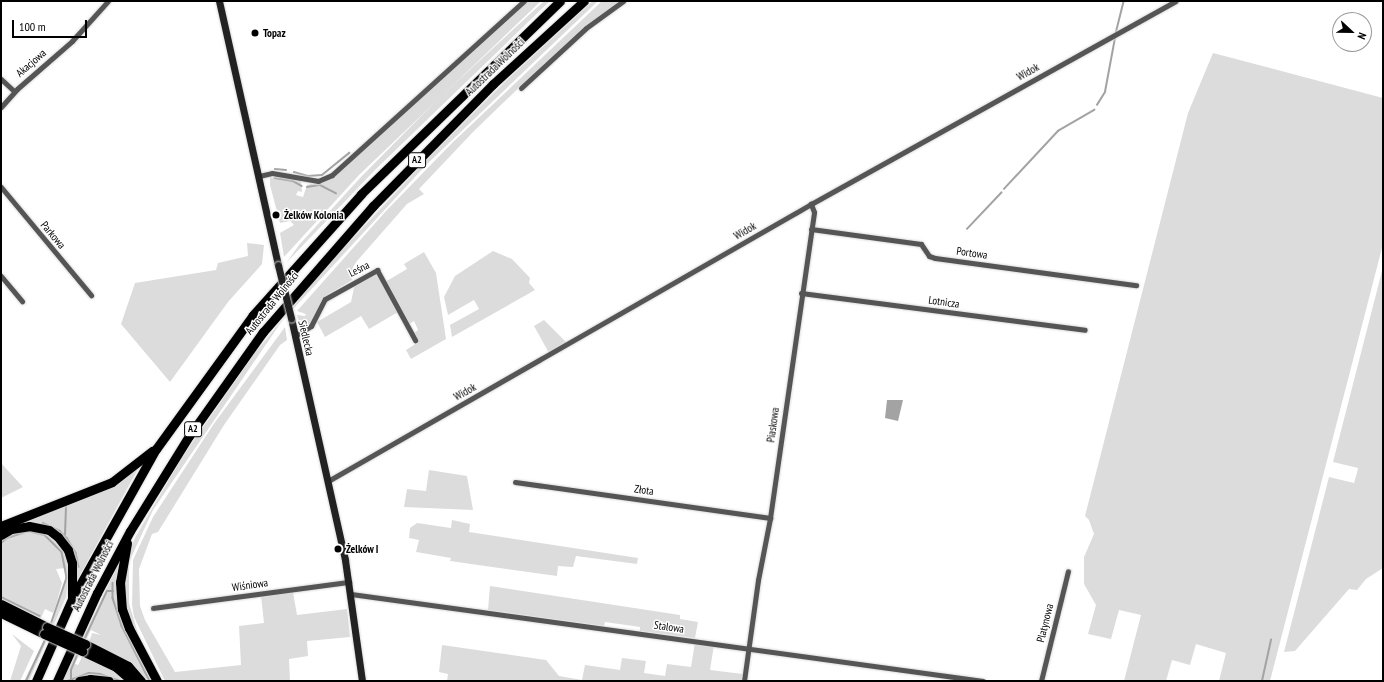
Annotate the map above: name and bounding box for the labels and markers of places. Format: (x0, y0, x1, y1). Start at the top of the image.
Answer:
place label: Topaz (263, 26, 286, 40)
marker: Topaz (250, 28, 260, 38)
place label: Żelków Kolonia (284, 208, 344, 222)
marker: Żelków Kolonia (271, 210, 281, 220)
place label: Żelków I (346, 542, 379, 556)
marker: Żelków I (333, 544, 343, 554)

